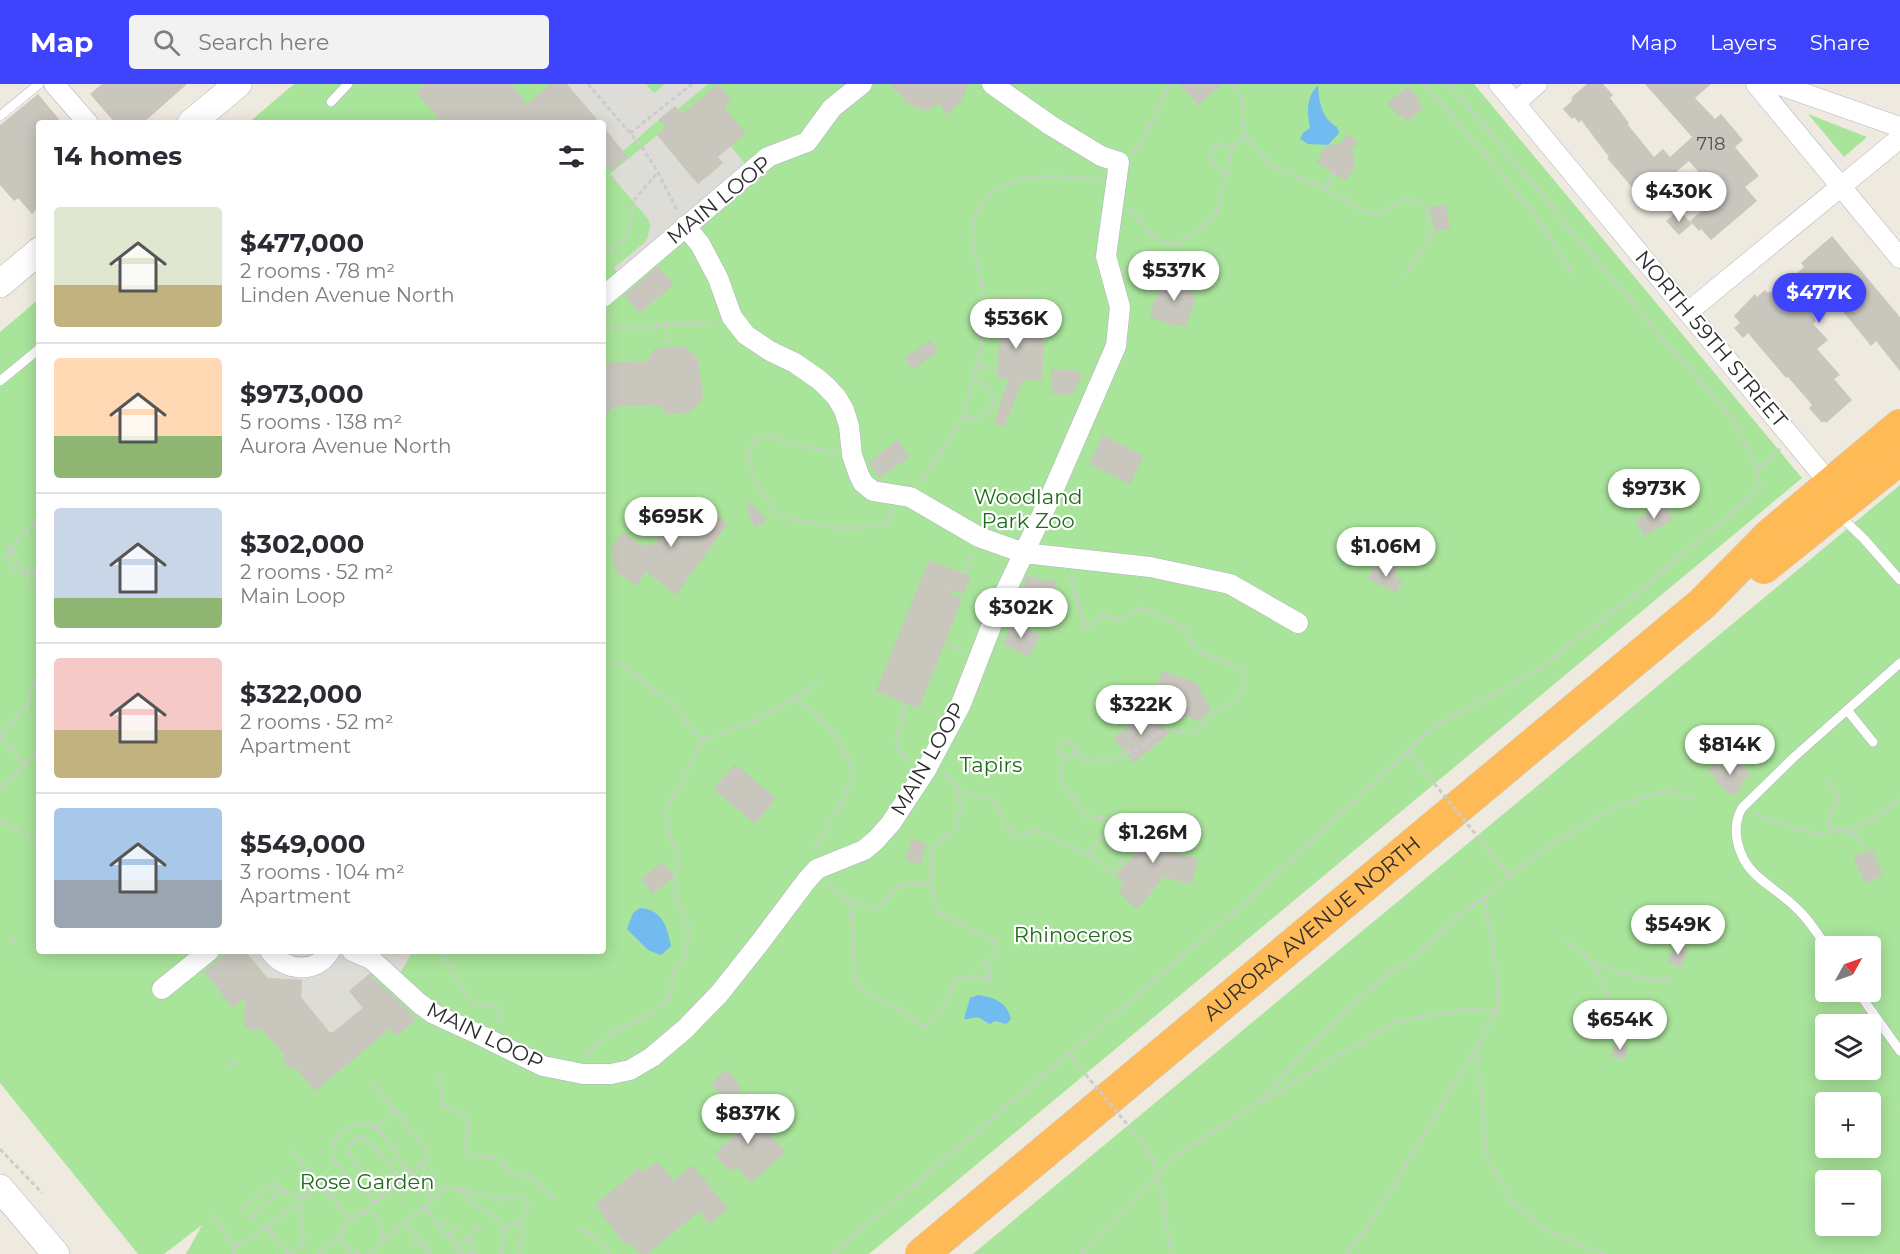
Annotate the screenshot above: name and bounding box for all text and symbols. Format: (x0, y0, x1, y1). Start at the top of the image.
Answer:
search box (129, 15, 549, 69)
text: Map (30, 25, 93, 59)
icon: search (150, 26, 183, 59)
text: Search here (198, 29, 329, 56)
text: Map (1630, 30, 1677, 55)
text: Layers (1710, 30, 1777, 55)
text: Share (1810, 30, 1870, 55)
house number: 718 (1697, 133, 1725, 155)
text: 14 homes (54, 140, 182, 172)
icon: filters (555, 140, 588, 173)
street label: MAIN LOOP (662, 150, 776, 249)
pin: $430K (1637, 172, 1721, 223)
text: $430K (1646, 179, 1712, 203)
text: $477,000 (240, 227, 364, 259)
icon: home (102, 231, 174, 303)
street label: NORTH 59TH STREET (1630, 245, 1793, 432)
pin: $537K (1132, 251, 1216, 302)
text: $537K (1142, 258, 1206, 282)
text: 2 rooms · 78 m² (240, 259, 395, 283)
pin: $477K (1777, 273, 1861, 324)
text: $477K (1786, 280, 1852, 304)
text: Linden Avenue North (240, 283, 455, 307)
pin: $536K (974, 299, 1058, 350)
text: $536K (984, 306, 1048, 330)
text: $973,000 (240, 378, 364, 410)
icon: home (102, 382, 174, 454)
text: 5 rooms · 138 m² (240, 410, 402, 434)
text: Aurora Avenue North (240, 434, 452, 458)
pin: $973K (1612, 469, 1696, 520)
text: $973K (1622, 476, 1686, 500)
park label: Woodland Park Zoo (973, 484, 1083, 533)
pin: $695K (629, 497, 713, 548)
text: $695K (639, 504, 703, 528)
pin: $1.06M (1337, 527, 1435, 578)
text: $302,000 (240, 528, 364, 560)
icon: home (102, 532, 174, 604)
text: $1.06M (1351, 534, 1421, 558)
text: 2 rooms · 52 m² (240, 560, 394, 584)
text: Main Loop (240, 584, 345, 608)
pin: $302K (979, 588, 1063, 639)
text: $302K (989, 595, 1053, 619)
text: $322,000 (240, 678, 362, 710)
icon: home (102, 682, 174, 754)
pin: $322K (1099, 685, 1183, 736)
text: $322K (1110, 692, 1172, 716)
street label: MAIN LOOP (885, 698, 970, 820)
text: 2 rooms · 52 m² (240, 710, 394, 734)
pin: $814K (1688, 725, 1772, 776)
text: $814K (1699, 732, 1761, 756)
text: Apartment (240, 734, 351, 758)
park label: Tapirs (960, 752, 1022, 777)
pin: $1.26M (1104, 813, 1202, 864)
text: $1.26M (1118, 820, 1188, 844)
text: $549,000 (240, 828, 366, 860)
street label: AURORA AVENUE NORTH (1198, 831, 1425, 1026)
icon: home (102, 832, 174, 904)
text: 3 rooms · 104 m² (240, 860, 405, 884)
text: Apartment (240, 884, 351, 908)
pin: $549K (1636, 905, 1720, 956)
text: $549K (1645, 912, 1711, 936)
park label: Rhinoceros (1014, 922, 1132, 947)
north arrow (1815, 936, 1881, 1002)
map controls (1815, 936, 1881, 1236)
street label: MAIN LOOP (423, 997, 548, 1074)
pin: $654K (1578, 1000, 1662, 1051)
text: $654K (1587, 1007, 1653, 1031)
button: layers (1815, 1014, 1881, 1080)
button: + (1815, 1092, 1881, 1158)
pin: $837K (706, 1094, 790, 1145)
text: $837K (716, 1101, 780, 1125)
park label: Rose Garden (300, 1169, 434, 1194)
button: − (1815, 1170, 1881, 1236)

